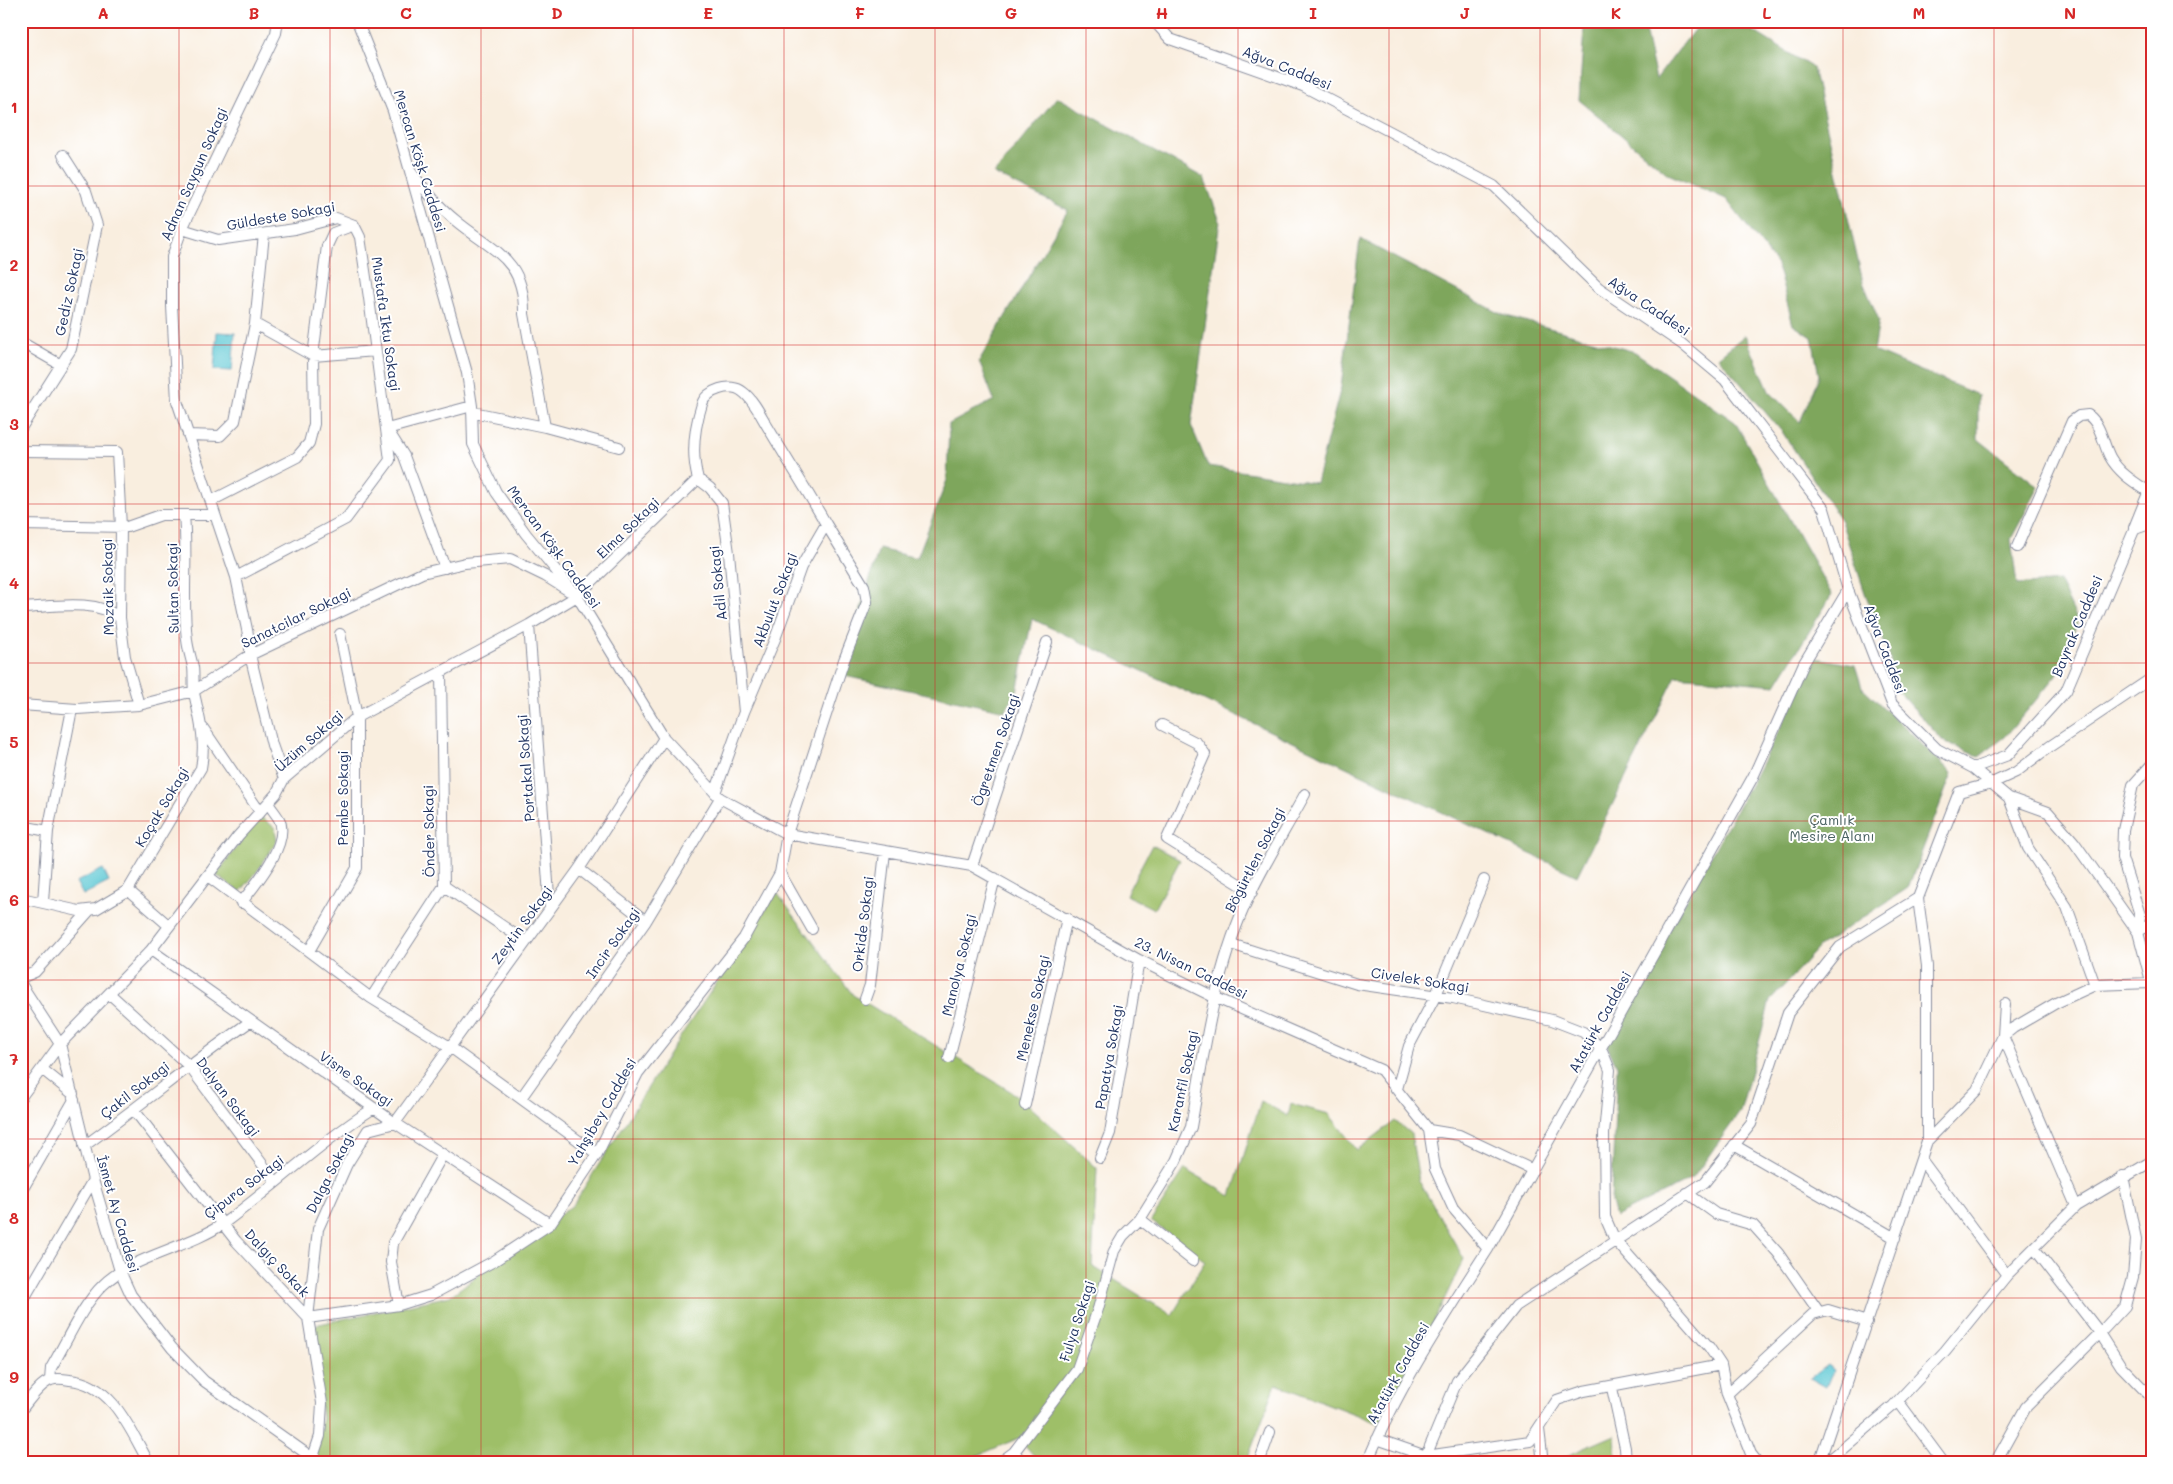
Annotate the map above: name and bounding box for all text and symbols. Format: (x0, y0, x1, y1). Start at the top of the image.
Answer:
text: A (97, 2, 109, 23)
text: B (249, 2, 259, 23)
text: C (400, 2, 412, 23)
text: D (551, 2, 563, 23)
text: E (703, 2, 713, 23)
text: F (855, 2, 865, 23)
text: G (1005, 2, 1017, 23)
text: H (1156, 2, 1168, 23)
text: I (1309, 2, 1317, 23)
text: J (1460, 2, 1470, 23)
text: K (1611, 2, 1621, 23)
text: L (1762, 2, 1772, 23)
text: M (1913, 2, 1925, 23)
text: N (2064, 2, 2076, 23)
street label: Ağva Caddesi (1240, 41, 1335, 94)
street label: Mercan Köşk Caddesi (390, 87, 451, 234)
text: 1 (10, 96, 18, 117)
street label: Adnan Saygun Sokagi (156, 104, 231, 243)
street label: Güldeste Sokagi (225, 197, 337, 234)
street label: Gediz Sokagi (50, 246, 87, 338)
text: 2 (10, 254, 19, 275)
street label: Mustafa Iktu Sokagi (368, 255, 405, 392)
street label: Ağva Caddesi (1605, 271, 1694, 340)
text: 3 (9, 413, 19, 434)
street label: Mercan Köşk Caddesi (503, 481, 606, 612)
street label: Elma Sokagi (592, 493, 663, 562)
street label: Mozaik Sokagi (97, 538, 118, 636)
street label: Sultan Sokagi (162, 542, 183, 634)
street label: Adil Sokagi (704, 544, 731, 622)
street label: Akbulut Sokagi (748, 550, 801, 650)
text: 4 (9, 572, 19, 593)
street label: Bayrak Caddesi (2047, 572, 2107, 680)
street label: Sanatcilar Sokagi (238, 583, 354, 652)
street label: Ağva Caddesi (1860, 601, 1911, 696)
street label: Ögretmen Sokagi (967, 691, 1024, 809)
street label: Üzüm Sokagi (270, 706, 347, 776)
street label: Portakal Sokagi (512, 714, 539, 822)
text: 5 (9, 731, 19, 752)
street label: Pembe Sokagi (333, 750, 352, 846)
street label: Koçak Sokagi (130, 763, 193, 850)
street label: Önder Sokagi (418, 785, 439, 877)
street label: Bögürtlen Sokagi (1220, 804, 1289, 915)
park label: Çamlık Mesire Alanı (1789, 810, 1875, 845)
street label: Orkide Sokagi (847, 875, 878, 973)
street label: Zeytin Sokagi (487, 882, 557, 968)
text: 6 (9, 889, 19, 910)
street label: Incir Sokagi (581, 903, 644, 982)
street label: Manolya Sokagi (937, 912, 980, 1018)
street label: 23. Nisan Caddesi (1132, 932, 1251, 1003)
street label: Menekse Sokagi (1011, 953, 1054, 1063)
street label: Civelek Sokagi (1370, 962, 1471, 997)
street label: Atatürk Caddesi (1564, 967, 1635, 1076)
street label: Papatya Sokagi (1090, 1003, 1127, 1111)
street label: Karanfil Sokagi (1162, 1028, 1203, 1133)
street label: Visne Sokagi (316, 1046, 397, 1111)
text: 7 (10, 1048, 19, 1069)
street label: Dalyan Sokagi (192, 1053, 265, 1140)
street label: Yahşibey Caddesi (563, 1054, 640, 1170)
street label: Çakil Sokagi (96, 1057, 173, 1123)
street label: Dalga Sokagi (301, 1129, 358, 1216)
street label: Çipura Sokagi (200, 1150, 288, 1223)
street label: İsmet Ay Caddesi (93, 1153, 144, 1275)
text: 8 (9, 1207, 19, 1228)
street label: Dalgıç Sokak (241, 1224, 314, 1301)
street label: Fulya Sokagi (1054, 1278, 1099, 1364)
street label: Atatürk Caddesi (1362, 1318, 1433, 1427)
text: 9 (9, 1366, 19, 1387)

